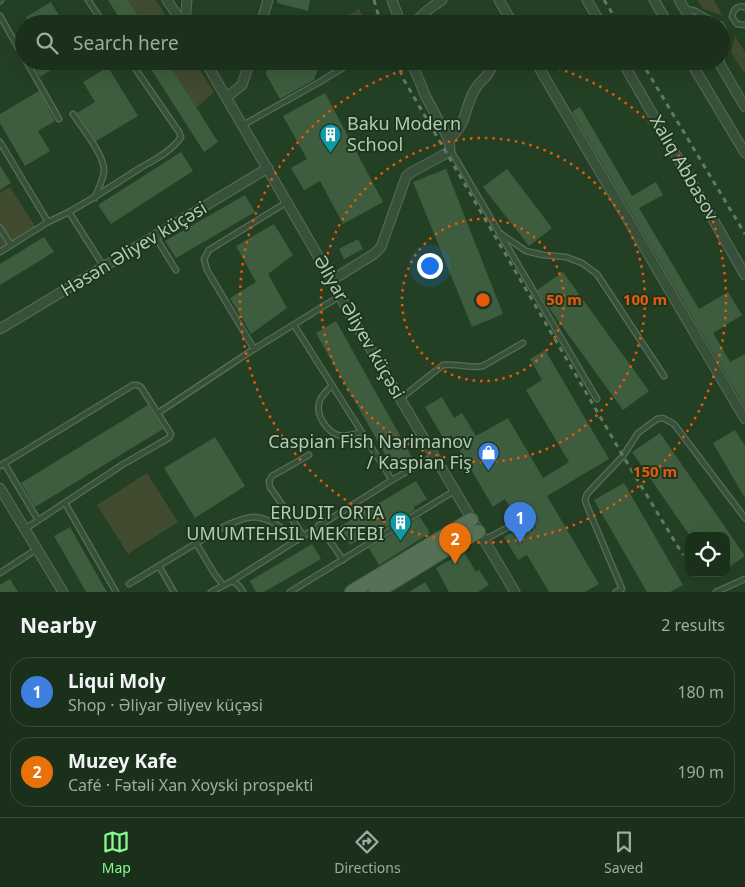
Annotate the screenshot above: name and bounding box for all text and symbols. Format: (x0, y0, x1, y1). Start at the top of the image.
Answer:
search box (15, 15, 730, 70)
icon: search (33, 29, 61, 57)
text: Search here (73, 30, 179, 56)
place label: Baku Modern School (347, 111, 461, 156)
street label: Xalıq Abbasov (645, 111, 725, 225)
building icon: Baku Modern School (319, 122, 343, 153)
street label: Həsən Əliyev küçəsi (56, 195, 211, 301)
street label: Əliyar Əliyev küçəsi (309, 250, 411, 403)
your location (417, 253, 443, 279)
text: 50 m (546, 289, 582, 309)
text: 100 m (623, 289, 667, 309)
centre of rings (474, 291, 492, 309)
place label: Caspian Fish Nərimanov / Kaspian Fiş (268, 429, 473, 474)
shop icon: Caspian Fish Nərimanov / Kaspian Fiş (476, 440, 500, 471)
text: 150 m (633, 461, 677, 481)
place label: ERUDIT ORTA UMUMTEHSIL MEKTEBI (186, 500, 384, 545)
pin: 1 (504, 502, 536, 543)
building icon: ERUDIT ORTA UMUMTEHSIL MEKTEBI (388, 511, 412, 542)
pin: 2 (439, 523, 471, 564)
map controls (685, 532, 730, 577)
button: locate (685, 532, 730, 577)
text: Nearby (20, 611, 96, 639)
text: 2 results (661, 614, 725, 636)
text: Liqui Moly (68, 668, 166, 694)
text: 1 (32, 681, 42, 703)
text: 180 m (677, 681, 724, 703)
text: Shop · Əliyar Əliyev küçəsi (68, 694, 263, 716)
text: Muzey Kafe (68, 748, 177, 774)
text: 2 (32, 761, 42, 783)
text: 190 m (677, 761, 724, 783)
text: Café · Fətəli Xan Xoyski prospekti (68, 774, 313, 796)
tab: Map (102, 828, 131, 877)
tab: Directions (334, 828, 401, 877)
tab: Saved (604, 828, 643, 877)

